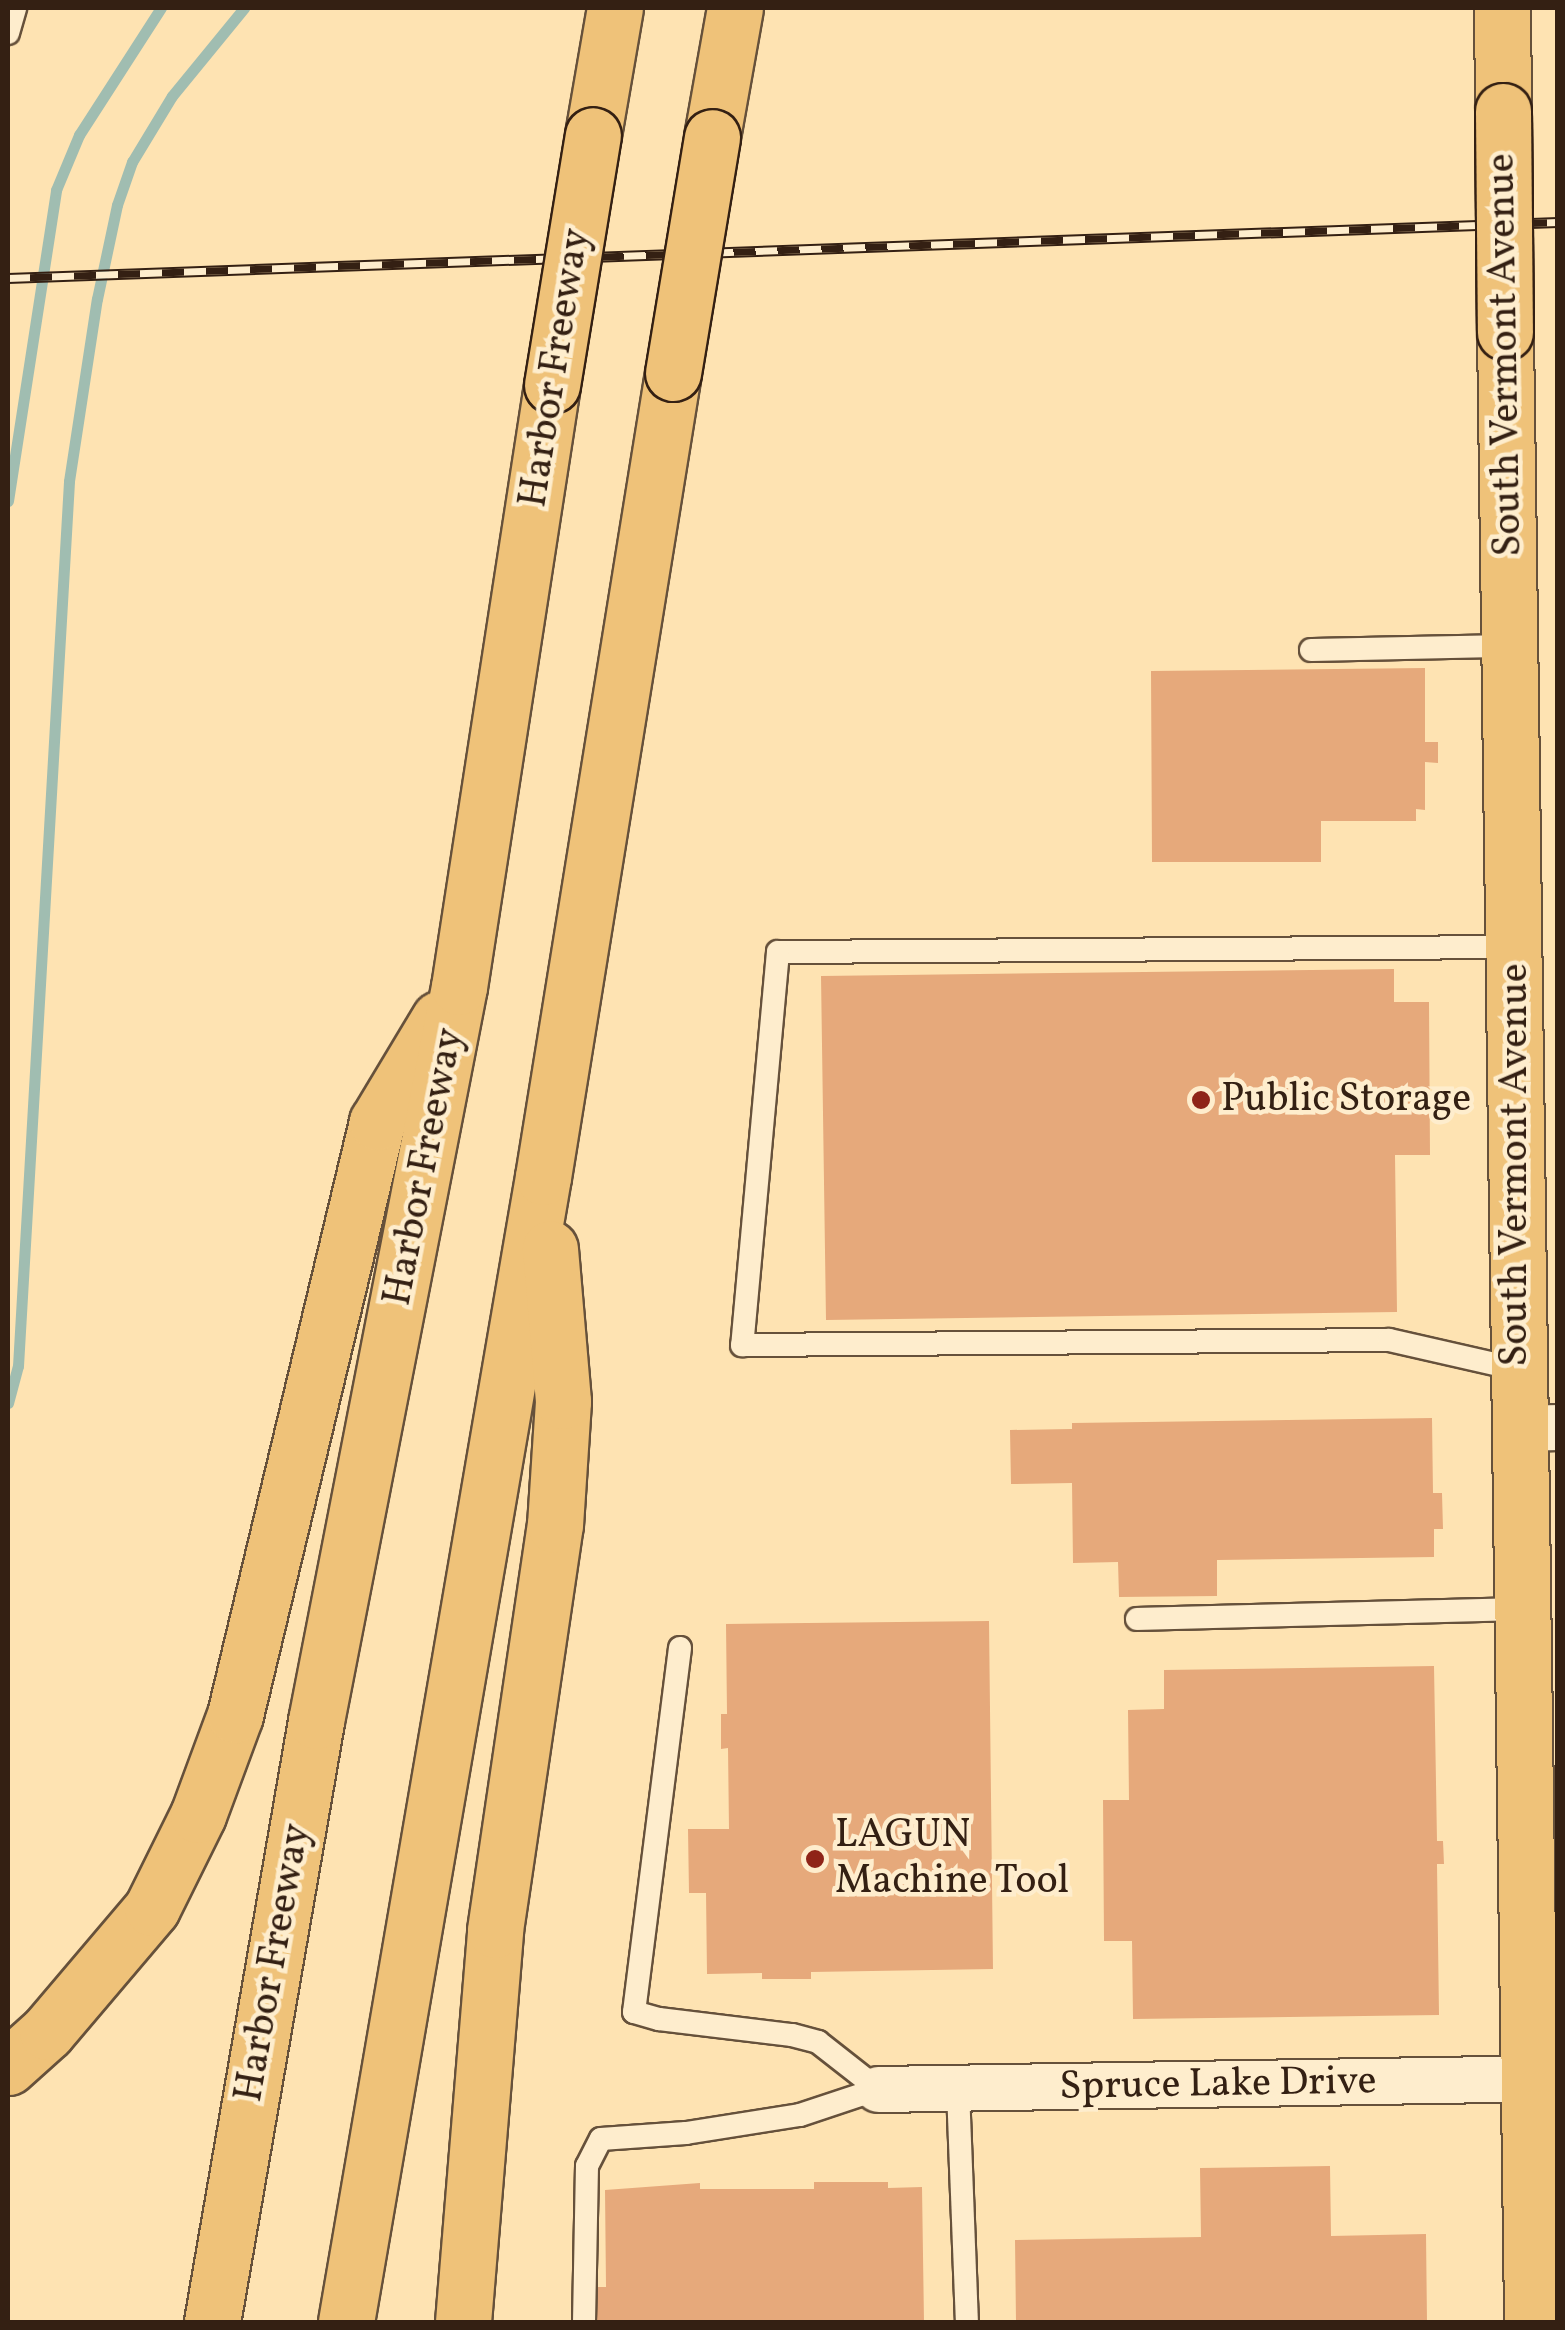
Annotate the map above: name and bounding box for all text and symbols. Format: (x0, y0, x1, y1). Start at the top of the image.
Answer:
street label: South Vermont Avenue (1478, 152, 1534, 558)
street label: Harbor Freeway (510, 225, 602, 511)
street label: South Vermont Avenue (1492, 963, 1540, 1367)
street label: Harbor Freeway (375, 1024, 475, 1310)
place label: Public Storage (1221, 1076, 1471, 1124)
marker: Public Storage (1190, 1089, 1212, 1111)
place label: LAGUN Machine Tool (835, 1812, 1070, 1906)
street label: Harbor Freeway (226, 1820, 322, 2106)
marker: LAGUN Machine Tool (804, 1848, 826, 1870)
street label: Spruce Lake Drive (1059, 2058, 1377, 2112)

